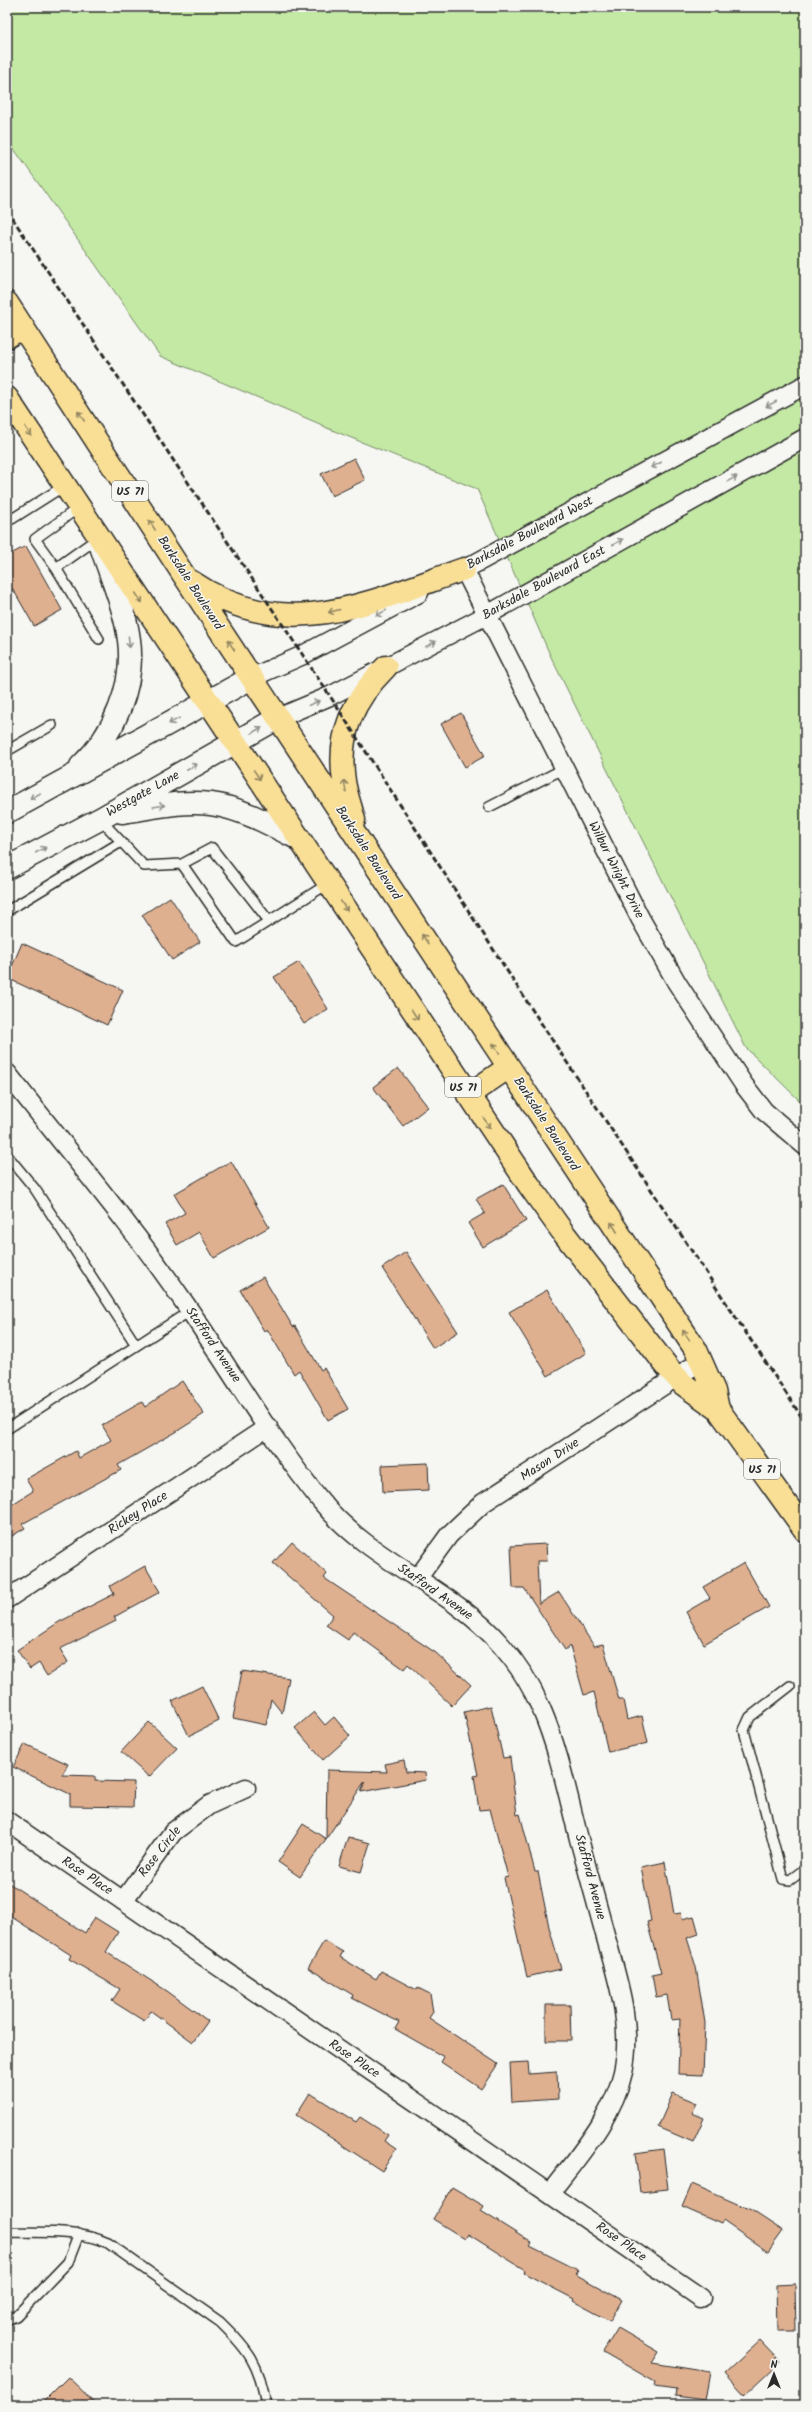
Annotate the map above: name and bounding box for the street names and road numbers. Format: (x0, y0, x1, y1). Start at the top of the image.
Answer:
road number: US 71 (112, 481, 148, 501)
street label: Barksdale Boulevard West (463, 490, 598, 575)
street label: Barksdale Boulevard (152, 532, 229, 635)
street label: Barksdale Boulevard East (478, 540, 610, 626)
street label: Westgate Lane (103, 765, 184, 823)
street label: Barksdale Boulevard (330, 802, 407, 905)
street label: Wilbur Wright Drive (582, 818, 650, 923)
street label: Barksdale Boulevard (508, 1073, 585, 1176)
road number: US 71 (445, 1077, 481, 1097)
street label: Stafford Avenue (180, 1303, 246, 1387)
street label: Mason Drive (516, 1433, 584, 1487)
road number: US 71 (744, 1459, 780, 1479)
street label: Rickey Place (104, 1486, 172, 1540)
street label: Stafford Avenue (393, 1558, 477, 1626)
street label: Rose Circle (133, 1822, 187, 1882)
street label: Stafford Avenue (568, 1832, 612, 1922)
street label: Rose Place (57, 1851, 117, 1901)
street label: Rose Place (324, 2034, 384, 2084)
street label: Rose Place (591, 2217, 651, 2267)

